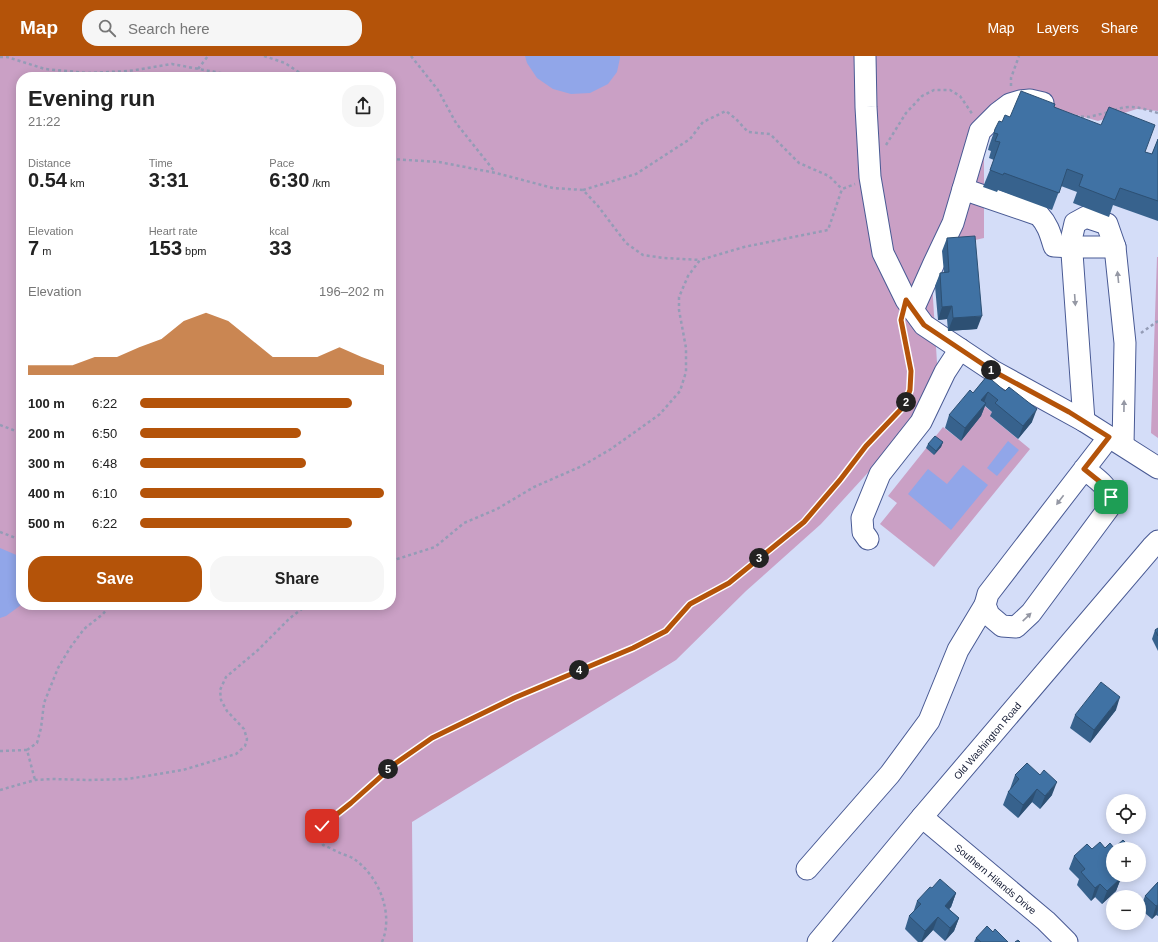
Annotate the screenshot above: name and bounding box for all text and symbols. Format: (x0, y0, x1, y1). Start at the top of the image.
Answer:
search box (82, 10, 362, 46)
text: Map (20, 17, 58, 38)
icon: search (96, 17, 118, 39)
text: Search here (128, 20, 210, 37)
text: Map (987, 20, 1015, 36)
text: Layers (1037, 20, 1079, 36)
text: Share (1101, 20, 1138, 36)
button: share (342, 85, 384, 127)
text: Evening run (28, 86, 155, 111)
text: 21:22 (28, 114, 61, 129)
text: Distance (28, 157, 71, 169)
text: Time (149, 157, 173, 169)
text: Pace (269, 157, 294, 169)
text: 0.54 (28, 169, 67, 191)
text: 3:31 (149, 169, 189, 191)
text: 6:30 (269, 169, 309, 191)
text: km (67, 177, 85, 189)
text: /km (309, 177, 330, 189)
text: Elevation (28, 225, 73, 237)
text: Heart rate (149, 225, 198, 237)
text: kcal (269, 225, 289, 237)
text: 7 (28, 237, 39, 259)
text: 153 (149, 237, 182, 259)
text: 33 (269, 237, 292, 259)
text: m (39, 245, 51, 257)
text: bpm (182, 245, 207, 257)
one-way arrow (1115, 270, 1122, 283)
text: Elevation (28, 284, 81, 299)
text: 196–202 m (319, 284, 384, 299)
one-way arrow (1071, 294, 1078, 306)
pin: 1 (981, 360, 1001, 380)
text: 1 (988, 364, 994, 376)
pin: 2 (896, 392, 916, 412)
text: 100 m (28, 396, 65, 411)
text: 6:22 (92, 396, 117, 411)
text: 2 (903, 396, 909, 408)
one-way arrow (1121, 399, 1127, 412)
text: 200 m (28, 426, 65, 441)
text: 6:50 (92, 426, 117, 441)
text: 300 m (28, 456, 65, 471)
text: 6:48 (92, 456, 117, 471)
pin (1094, 480, 1128, 514)
text: 400 m (28, 486, 65, 501)
text: 6:10 (92, 486, 117, 501)
icon: arrive (1100, 486, 1122, 508)
one-way arrow (1056, 495, 1064, 506)
text: 500 m (28, 516, 65, 531)
text: 6:22 (92, 516, 117, 531)
pin: 3 (749, 548, 769, 568)
text: 3 (756, 552, 762, 564)
button: Save (28, 556, 202, 602)
button: Share (210, 556, 384, 602)
one-way arrow (1022, 613, 1032, 622)
pin: 4 (569, 660, 589, 680)
text: 4 (576, 664, 582, 676)
street label: Old Washington Road (952, 700, 1023, 782)
pin: 5 (378, 759, 398, 779)
text: 5 (385, 763, 391, 775)
map controls (1106, 794, 1146, 930)
button: locate (1106, 794, 1146, 834)
pin (305, 809, 339, 843)
icon: check (311, 815, 333, 837)
street label: Southern Hilands Drive (952, 842, 1039, 917)
button: + (1106, 842, 1146, 882)
button: − (1106, 890, 1146, 930)

